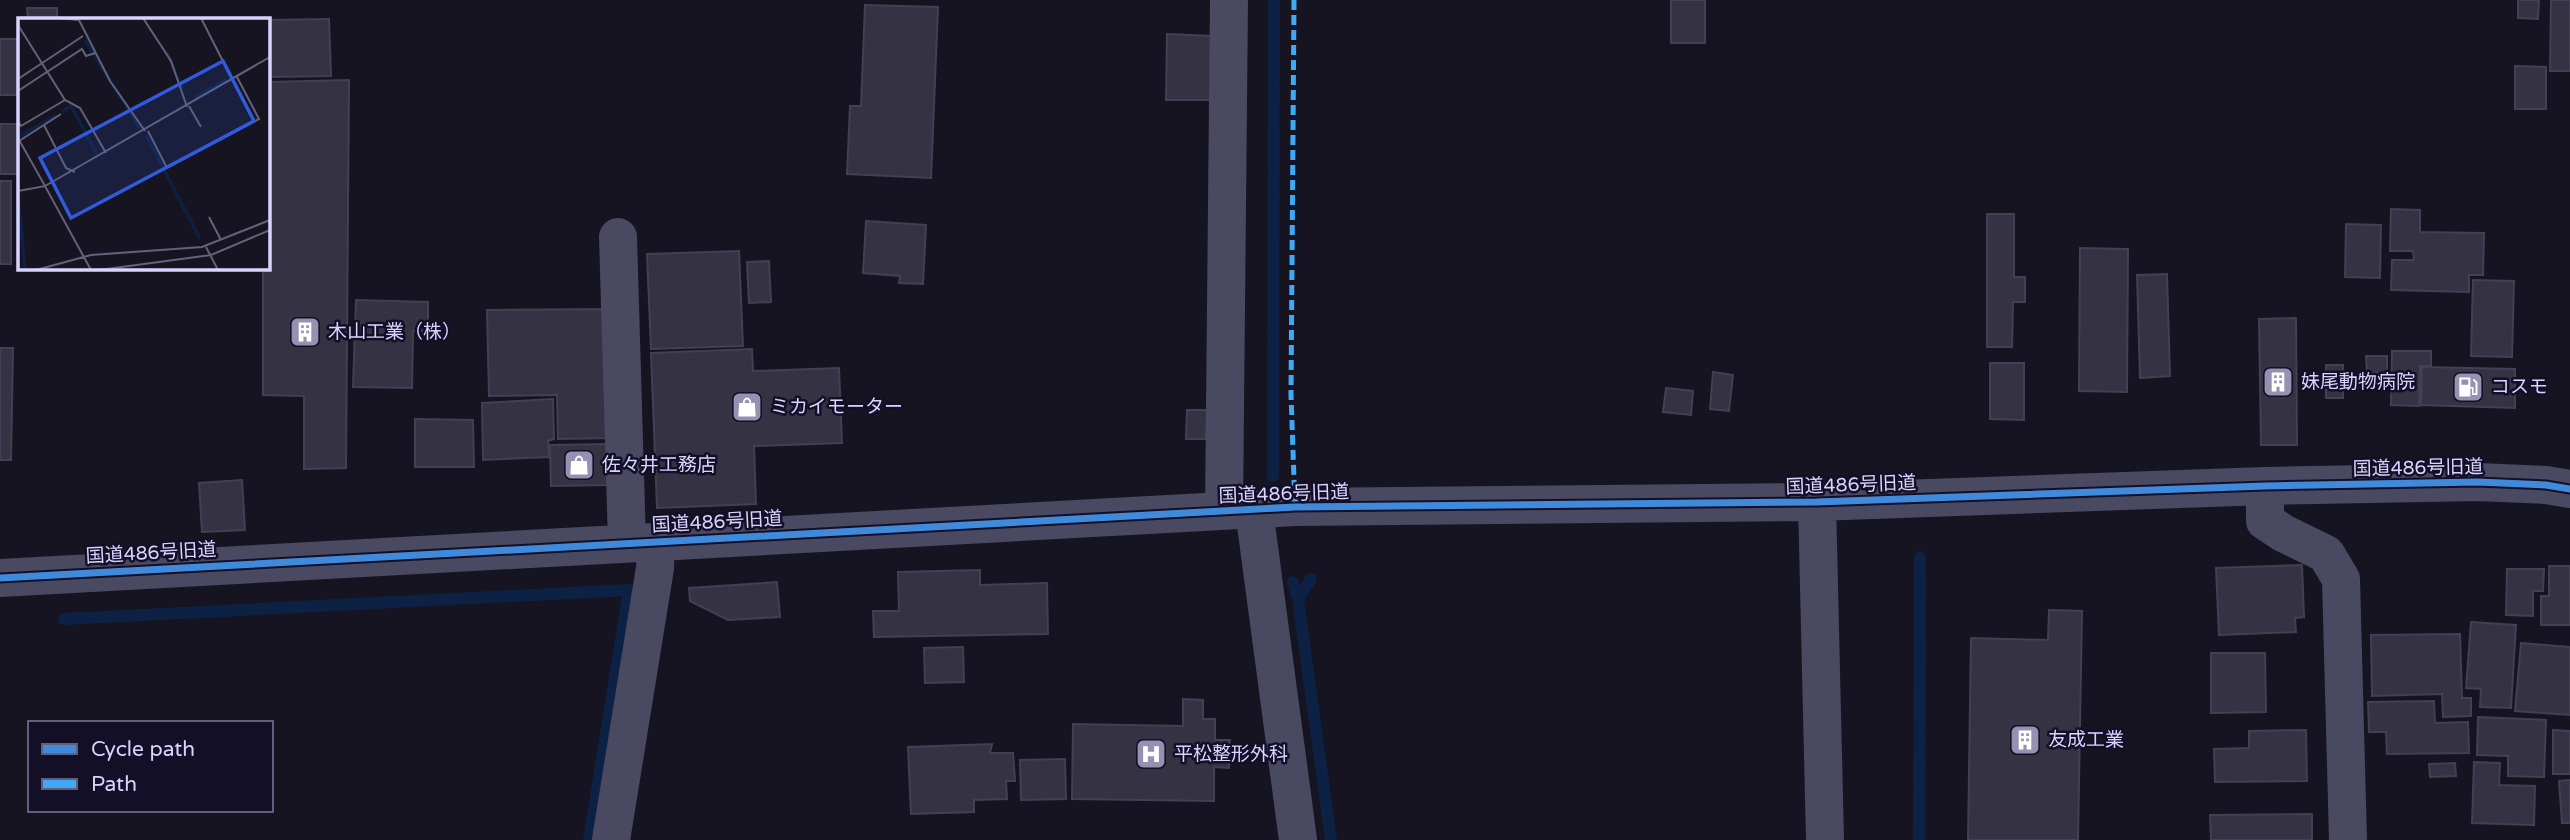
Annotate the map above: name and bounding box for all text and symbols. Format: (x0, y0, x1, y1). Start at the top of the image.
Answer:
inset map (18, 18, 270, 270)
building icon: 木山工業（株） (288, 315, 322, 349)
place label: 木山工業（株） (328, 321, 461, 343)
building icon: 妹尾動物病院 (2261, 365, 2295, 399)
fuel station icon: コスモ (2451, 370, 2485, 404)
place label: 妹尾動物病院 (2301, 371, 2415, 393)
place label: コスモ (2491, 376, 2548, 398)
shop icon: ミカイモーター (730, 390, 764, 424)
place label: ミカイモーター (770, 396, 903, 418)
shop icon: 佐々井工務店 (562, 448, 596, 482)
place label: 佐々井工務店 (602, 454, 716, 476)
street label: 国道486号旧道 (2352, 456, 2484, 480)
street label: 国道486号旧道 (1785, 472, 1917, 498)
street label: 国道486号旧道 (1218, 481, 1350, 507)
street label: 国道486号旧道 (651, 508, 783, 536)
street label: 国道486号旧道 (85, 539, 217, 567)
legend (28, 721, 273, 812)
building icon: 友成工業 (2008, 723, 2042, 757)
place label: 友成工業 (2048, 729, 2124, 751)
text: Cycle path (91, 737, 195, 762)
hospital icon: 平松整形外科 (1134, 737, 1168, 771)
place label: 平松整形外科 (1174, 743, 1288, 765)
text: Path (91, 772, 137, 797)

